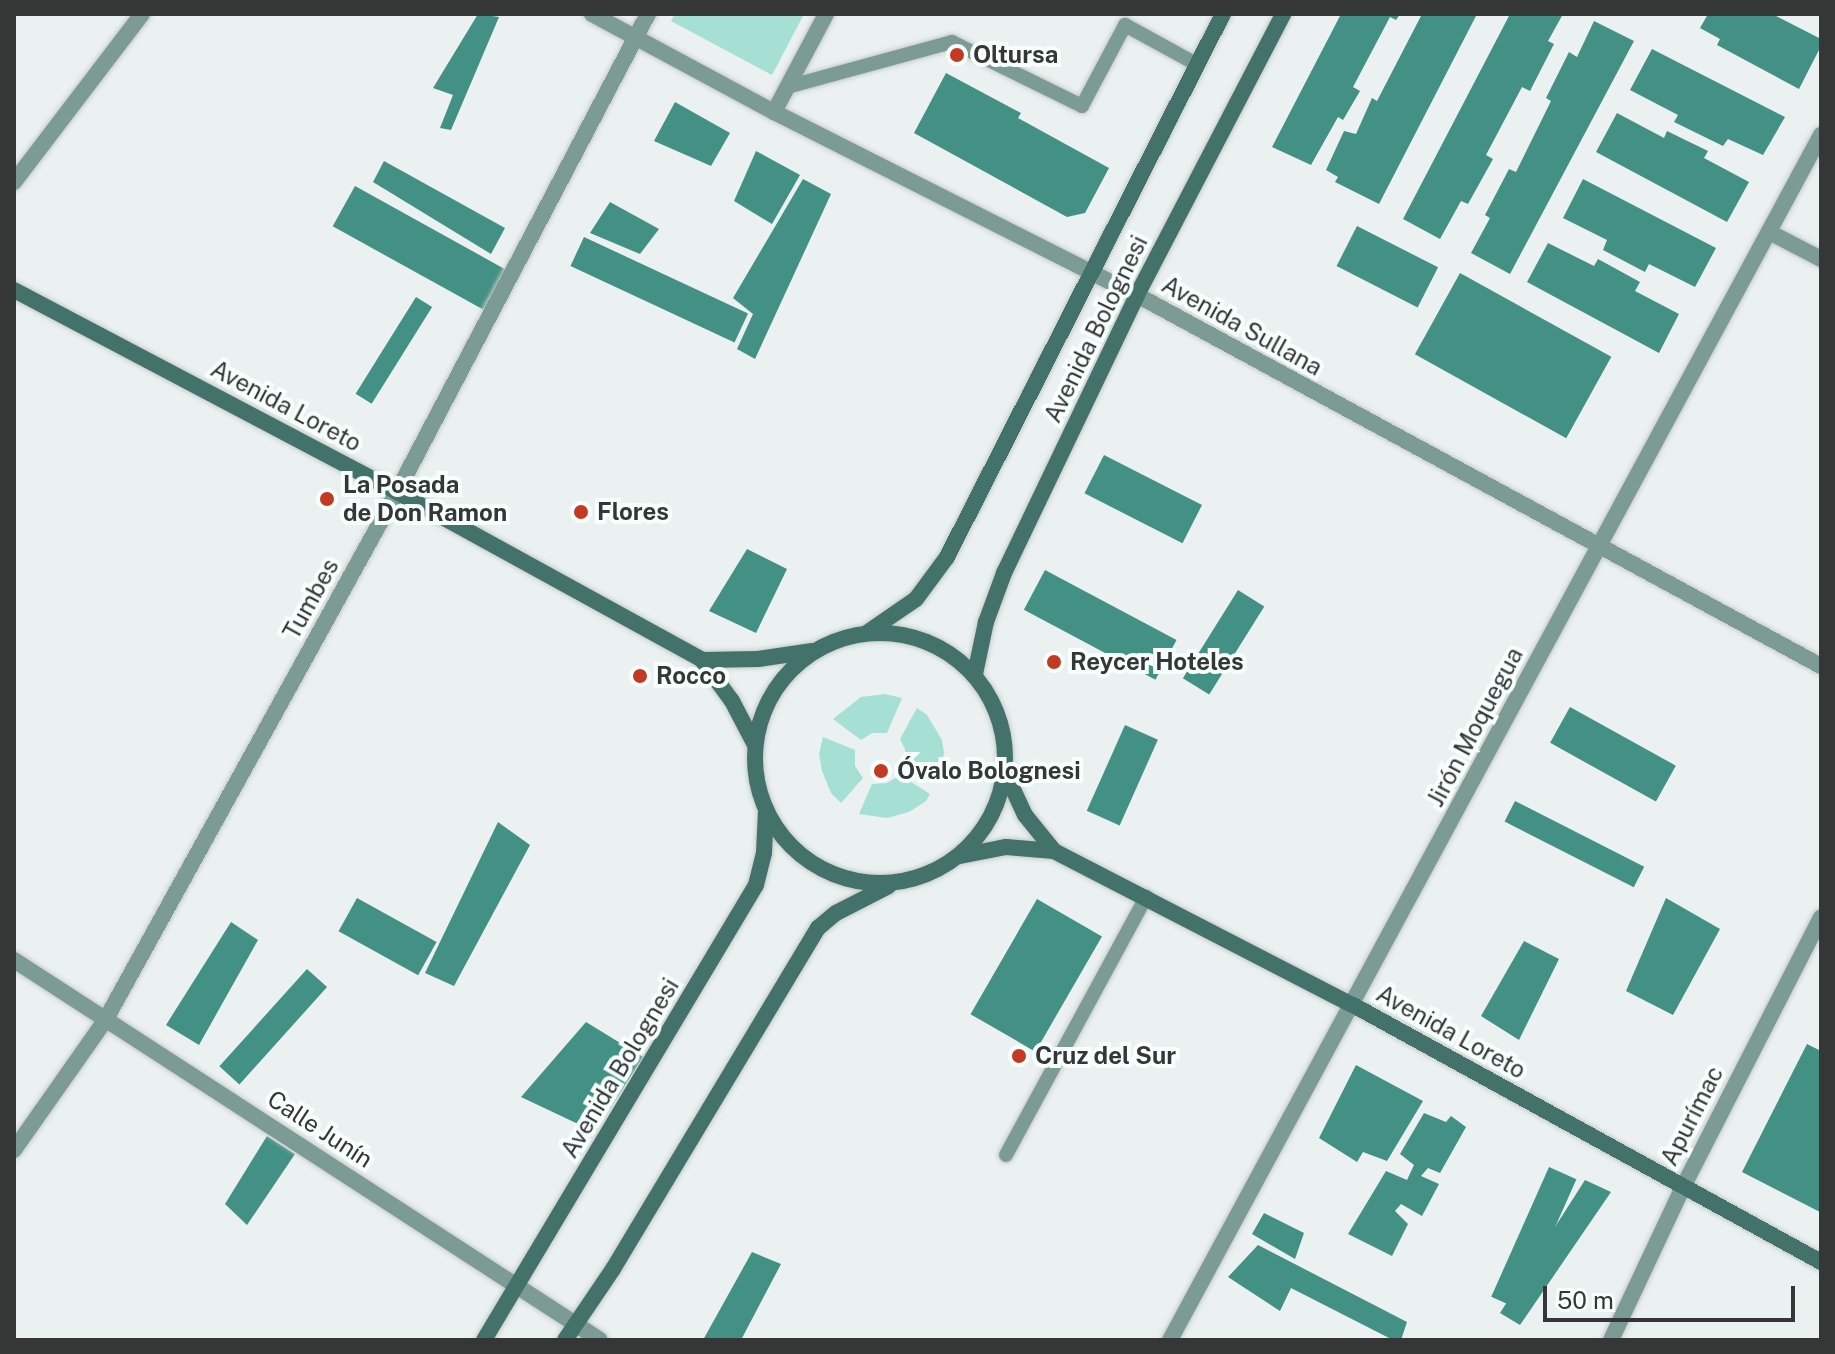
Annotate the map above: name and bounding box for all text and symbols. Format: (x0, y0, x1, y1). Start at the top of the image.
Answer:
place label: Oltursa (973, 41, 1058, 69)
marker: Oltursa (948, 46, 966, 64)
street label: Avenida Bolognesi (1038, 231, 1154, 427)
street label: Avenida Sullana (1157, 270, 1327, 382)
street label: Avenida Loreto (206, 354, 366, 458)
place label: La Posada de Don Ramon (343, 471, 507, 527)
marker: La Posada de Don Ramon (318, 490, 336, 508)
place label: Flores (597, 498, 669, 526)
marker: Flores (572, 503, 590, 521)
street label: Tumbes (277, 554, 345, 644)
street label: Jirón Moquegua (1421, 643, 1529, 811)
place label: Reycer Hoteles (1070, 648, 1244, 676)
marker: Reycer Hoteles (1045, 653, 1063, 671)
place label: Rocco (656, 662, 726, 690)
marker: Rocco (631, 667, 649, 685)
place label: Óvalo Bolognesi (897, 757, 1081, 785)
marker: Óvalo Bolognesi (872, 762, 890, 780)
street label: Avenida Bolognesi (555, 973, 685, 1163)
street label: Avenida Loreto (1371, 979, 1531, 1085)
place label: Cruz del Sur (1035, 1042, 1176, 1070)
marker: Cruz del Sur (1010, 1047, 1028, 1065)
street label: Apurímac (1655, 1061, 1729, 1171)
street label: Calle Junín (262, 1084, 378, 1174)
scale bar (1547, 1270, 1799, 1320)
text: 50 m (1557, 1286, 1614, 1314)

